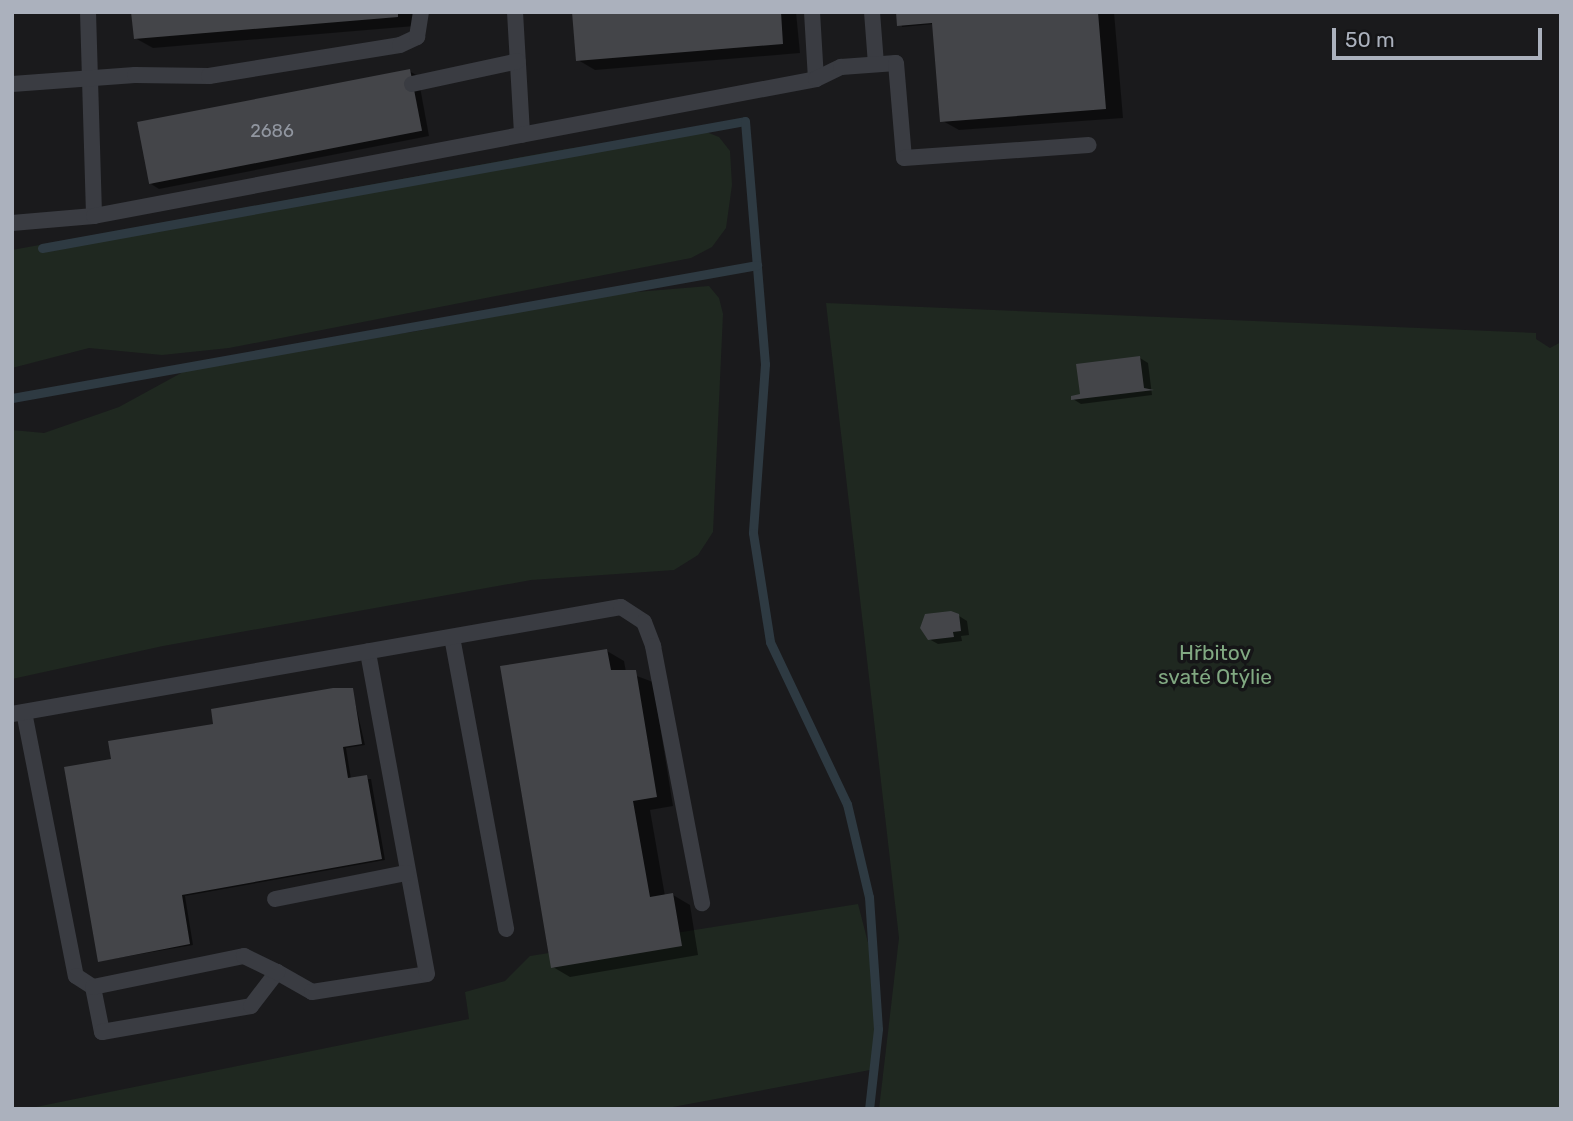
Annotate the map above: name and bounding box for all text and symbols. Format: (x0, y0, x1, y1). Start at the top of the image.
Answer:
scale bar (1335, 14, 1545, 58)
text: 50 m (1345, 27, 1395, 52)
house number: 2686 (250, 120, 294, 142)
park label: Hřbitov svaté Otýlie (1158, 640, 1272, 690)

